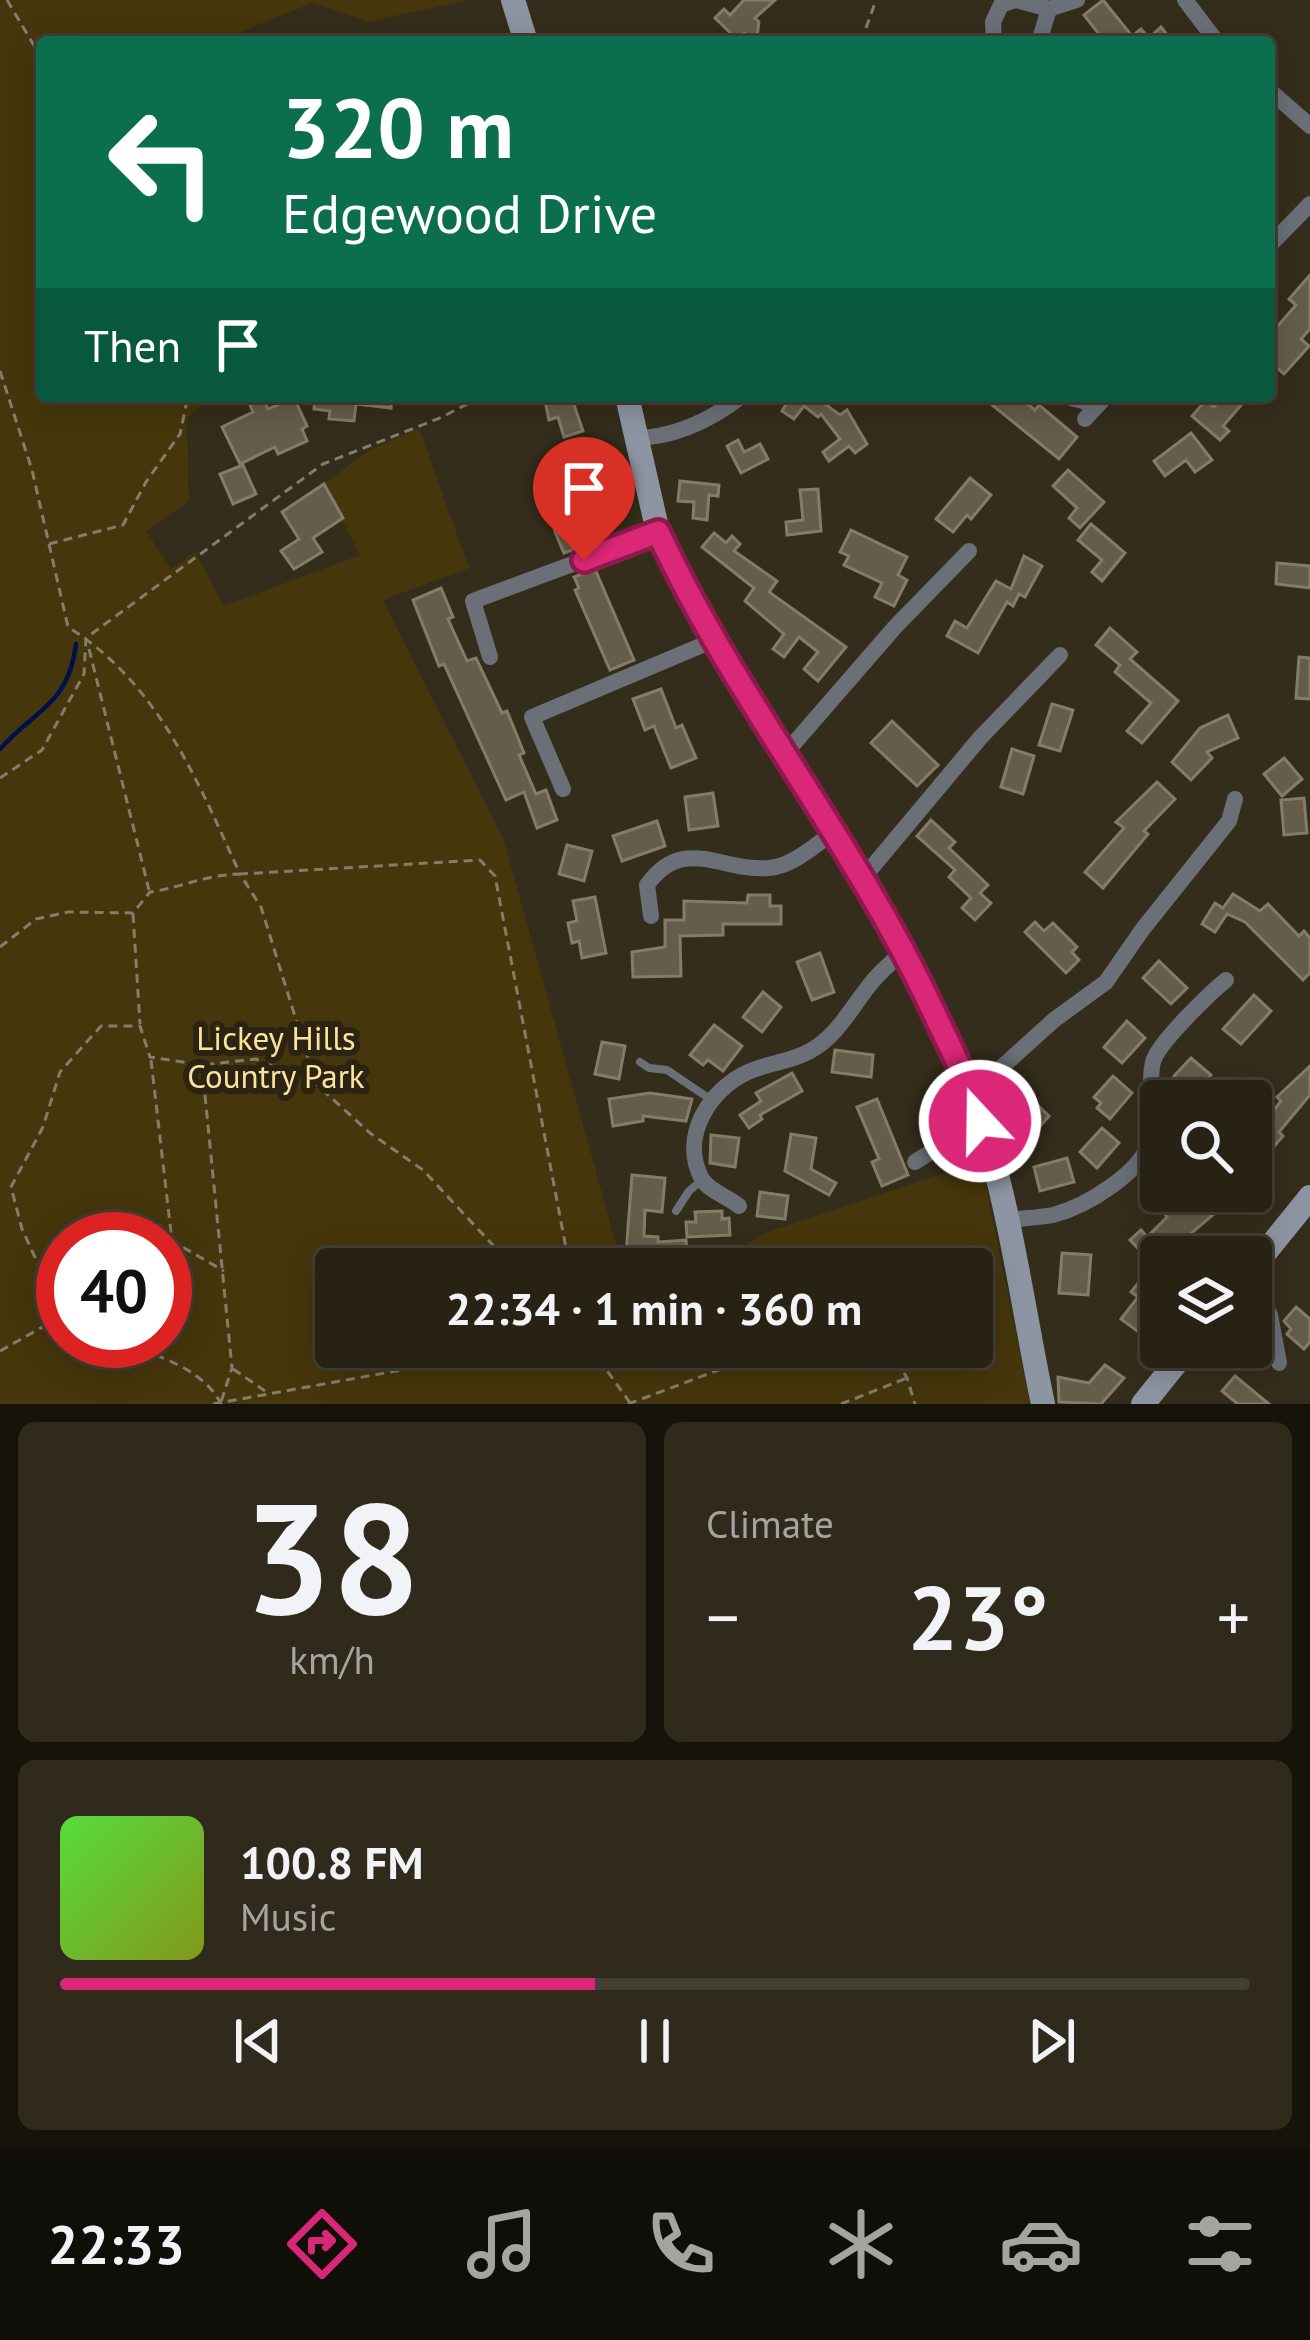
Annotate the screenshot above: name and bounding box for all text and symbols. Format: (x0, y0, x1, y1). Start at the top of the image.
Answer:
text: 320 m (282, 72, 514, 181)
icon: left (84, 84, 240, 240)
text: Edgewood Drive (282, 178, 657, 248)
icon: arrive (205, 312, 271, 378)
text: Then (84, 316, 181, 374)
pin (533, 437, 635, 560)
icon: arrive (551, 455, 617, 521)
park label: Lickey Hills Country Park (187, 1016, 365, 1097)
position arrow (917, 1058, 1043, 1184)
map controls (1140, 1080, 1272, 1368)
button: search (1140, 1080, 1272, 1212)
speed limit sign: 40 (36, 1212, 192, 1368)
button: layers (1140, 1236, 1272, 1368)
text: 22:34 · 1 min · 360 m (446, 1279, 862, 1337)
text: 38 (244, 1455, 420, 1657)
text: Climate (706, 1498, 834, 1549)
text: 23° (907, 1558, 1049, 1675)
text: − (706, 1574, 739, 1659)
text: + (1217, 1574, 1250, 1659)
text: km/h (289, 1634, 375, 1685)
text: 100.8 FM (240, 1833, 423, 1891)
text: Music (240, 1891, 336, 1942)
icon: previous (225, 2008, 291, 2074)
icon: pause (622, 2008, 688, 2074)
icon: next (1019, 2008, 1085, 2074)
icon: directions (280, 2202, 364, 2286)
icon: music (460, 2202, 544, 2286)
icon: phone (639, 2202, 723, 2286)
icon: climate (819, 2202, 903, 2286)
icon: car (999, 2202, 1083, 2286)
icon: filters (1178, 2202, 1262, 2286)
text: 22:33 (48, 2209, 185, 2279)

